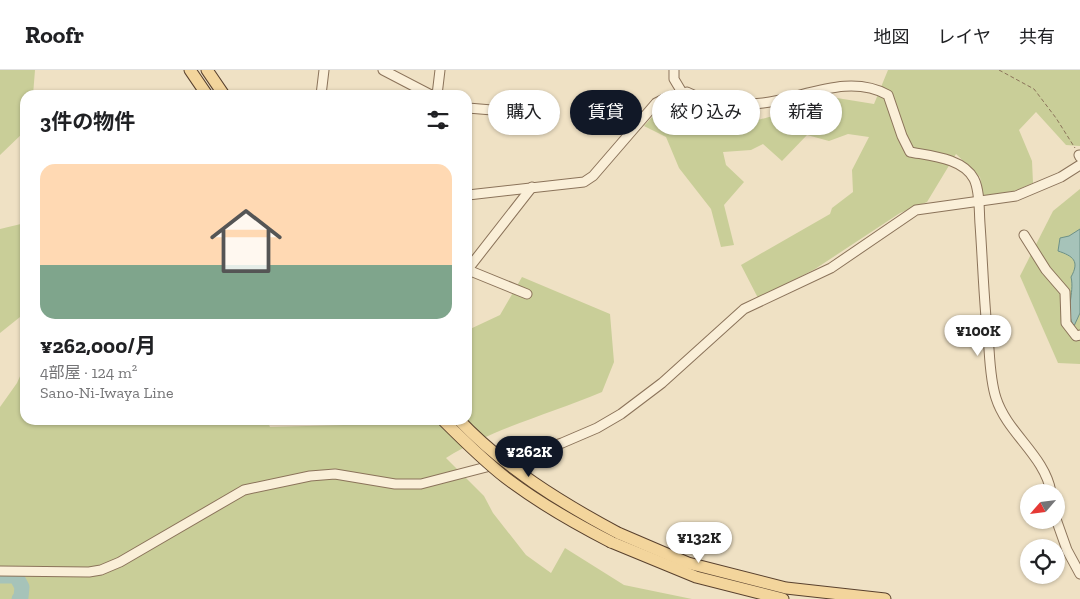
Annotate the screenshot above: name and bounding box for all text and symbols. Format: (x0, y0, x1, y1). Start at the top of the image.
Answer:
text: Roofr (25, 20, 84, 49)
text: 地図 (874, 26, 910, 48)
text: レイヤ (938, 26, 991, 48)
text: 共有 (1019, 26, 1055, 48)
chip: 購入 (488, 90, 560, 135)
chip: 賃貸 (570, 90, 642, 135)
chip: 絞り込み (652, 90, 760, 135)
chip: 新着 (770, 90, 842, 135)
icon: filters (424, 106, 452, 134)
text: 3件の物件 (40, 109, 135, 134)
icon: home (201, 196, 291, 286)
pin: ¥100K (943, 314, 1013, 357)
text: ¥100K (955, 321, 1001, 340)
text: ¥262,000/月 (40, 333, 156, 358)
text: 4部屋 · 124 m² (40, 363, 137, 382)
text: Sano-Ni-Iwaya Line (40, 383, 173, 402)
pin: ¥262K (494, 436, 564, 478)
text: ¥262K (506, 442, 552, 461)
north arrow (1020, 484, 1065, 529)
map controls (1020, 484, 1065, 584)
pin: ¥132K (664, 522, 734, 564)
text: ¥132K (677, 528, 721, 547)
button: locate (1020, 539, 1065, 584)

